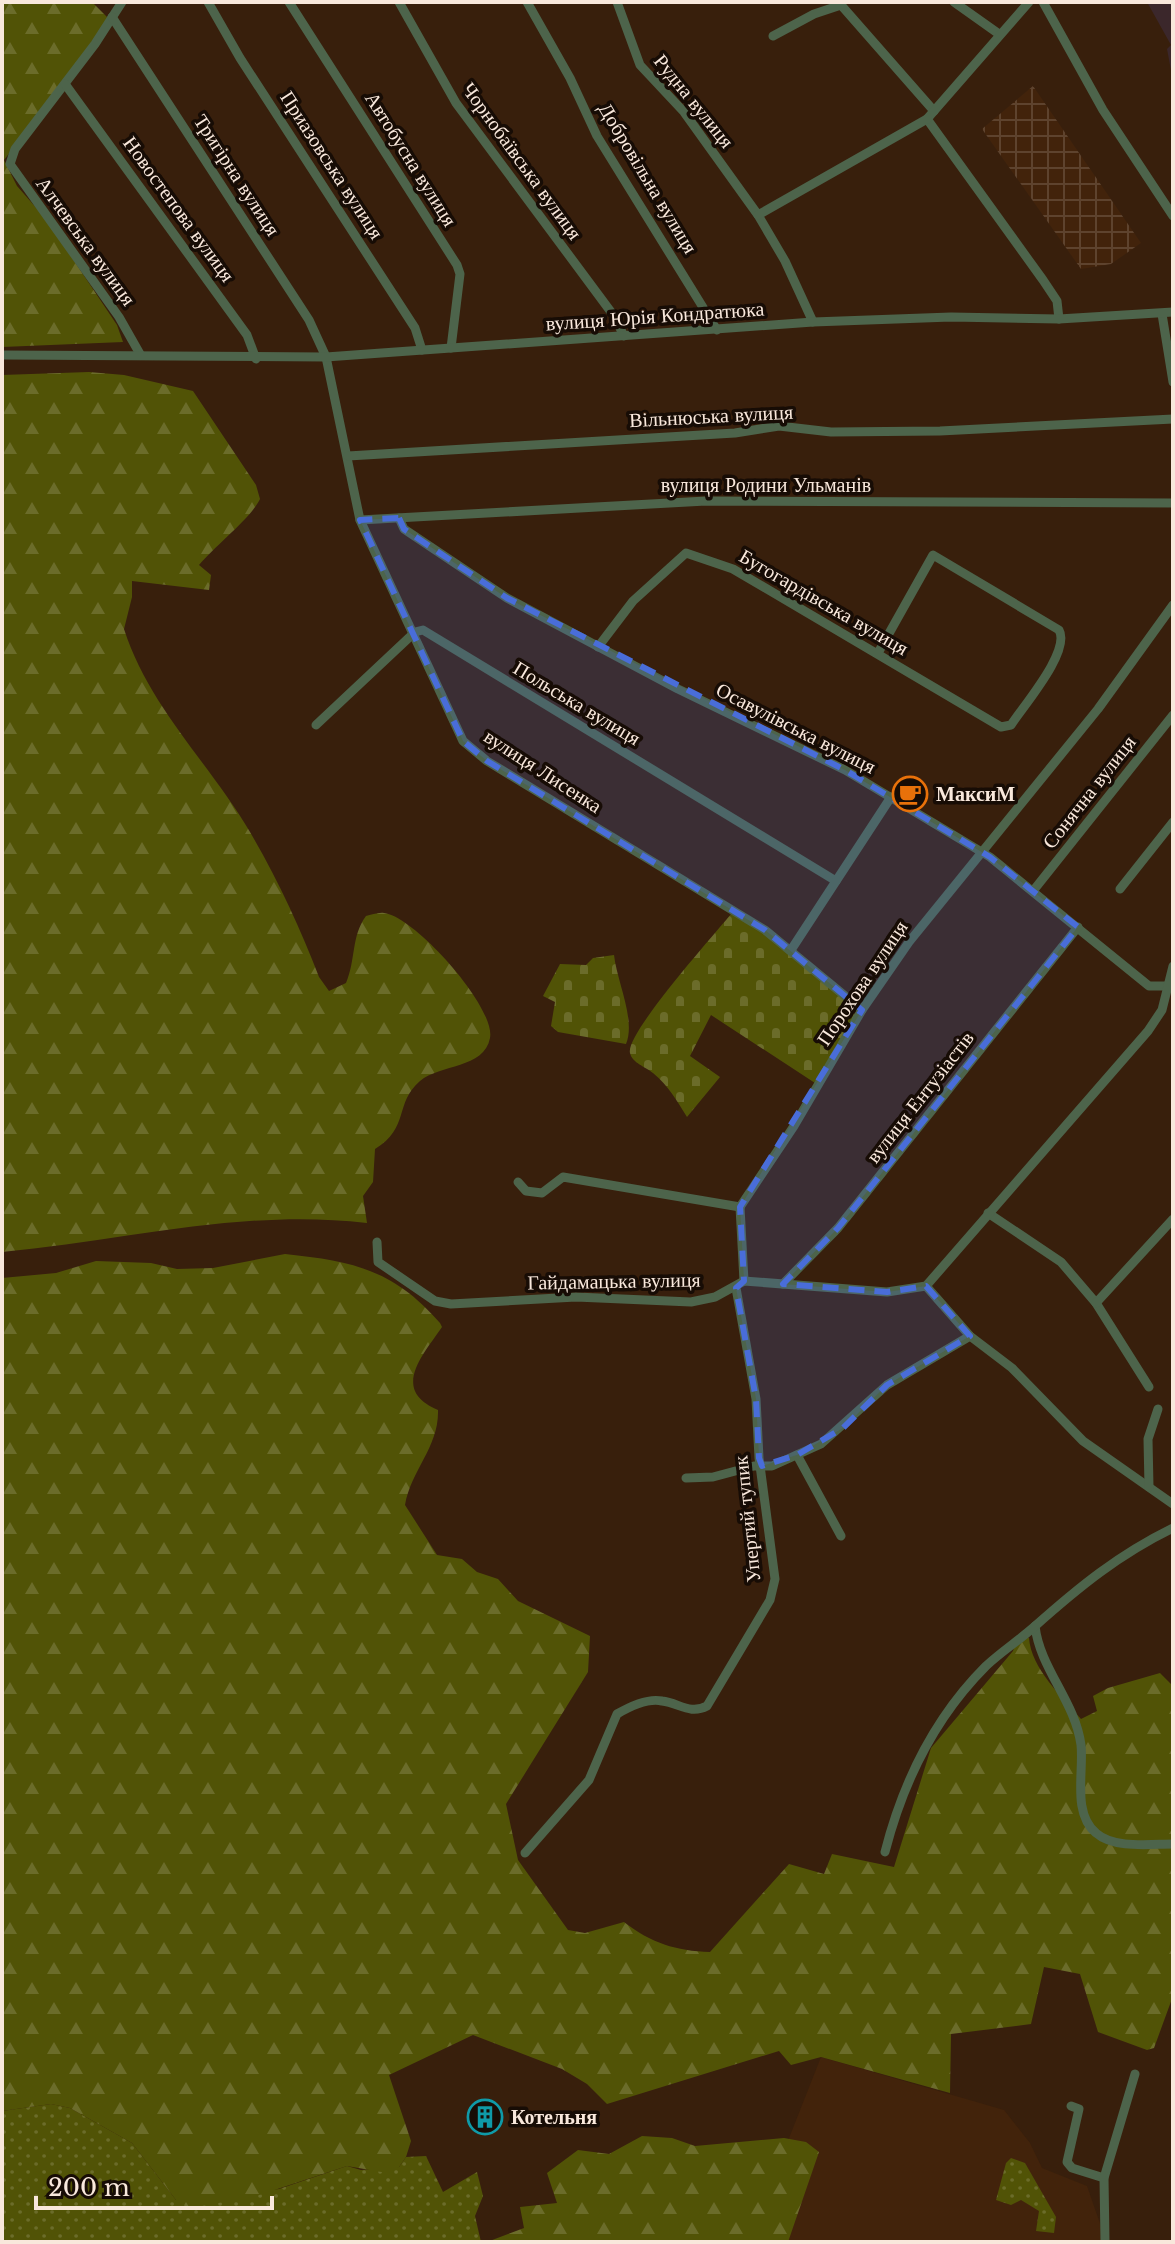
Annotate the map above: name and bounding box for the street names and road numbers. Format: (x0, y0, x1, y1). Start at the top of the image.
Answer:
street label: Рудна вулиця (649, 49, 739, 153)
street label: Чорнобаївська вулиця (457, 78, 587, 244)
street label: Приазовська вулиця (275, 86, 389, 244)
street label: Автобусна вулиця (360, 87, 462, 231)
street label: Добровільна вулиця (593, 98, 703, 258)
street label: Тригірна вулиця (189, 110, 285, 240)
street label: Новостепова вулиця (118, 132, 240, 286)
street label: Алчевська вулиця (31, 172, 141, 310)
street label: вулиця Юрія Кондратюка (545, 296, 765, 336)
street label: Вільнюська вулиця (628, 400, 794, 432)
street label: вулиця Родини Ульманів (661, 473, 871, 497)
street label: Бугогардівська вулиця (735, 544, 913, 660)
street label: Польська вулиця (509, 656, 645, 750)
street label: Осавулівська вулиця (712, 677, 880, 779)
street label: вулиця Лисенка (480, 724, 606, 818)
street label: Сонячна вулиця (1037, 731, 1141, 853)
street label: Порохова вулиця (811, 916, 913, 1050)
street label: вулиця Ентузіастів (861, 1026, 979, 1168)
street label: Гайдамацька вулиця (527, 1267, 701, 1295)
street label: Упертий тупик (728, 1454, 766, 1584)

